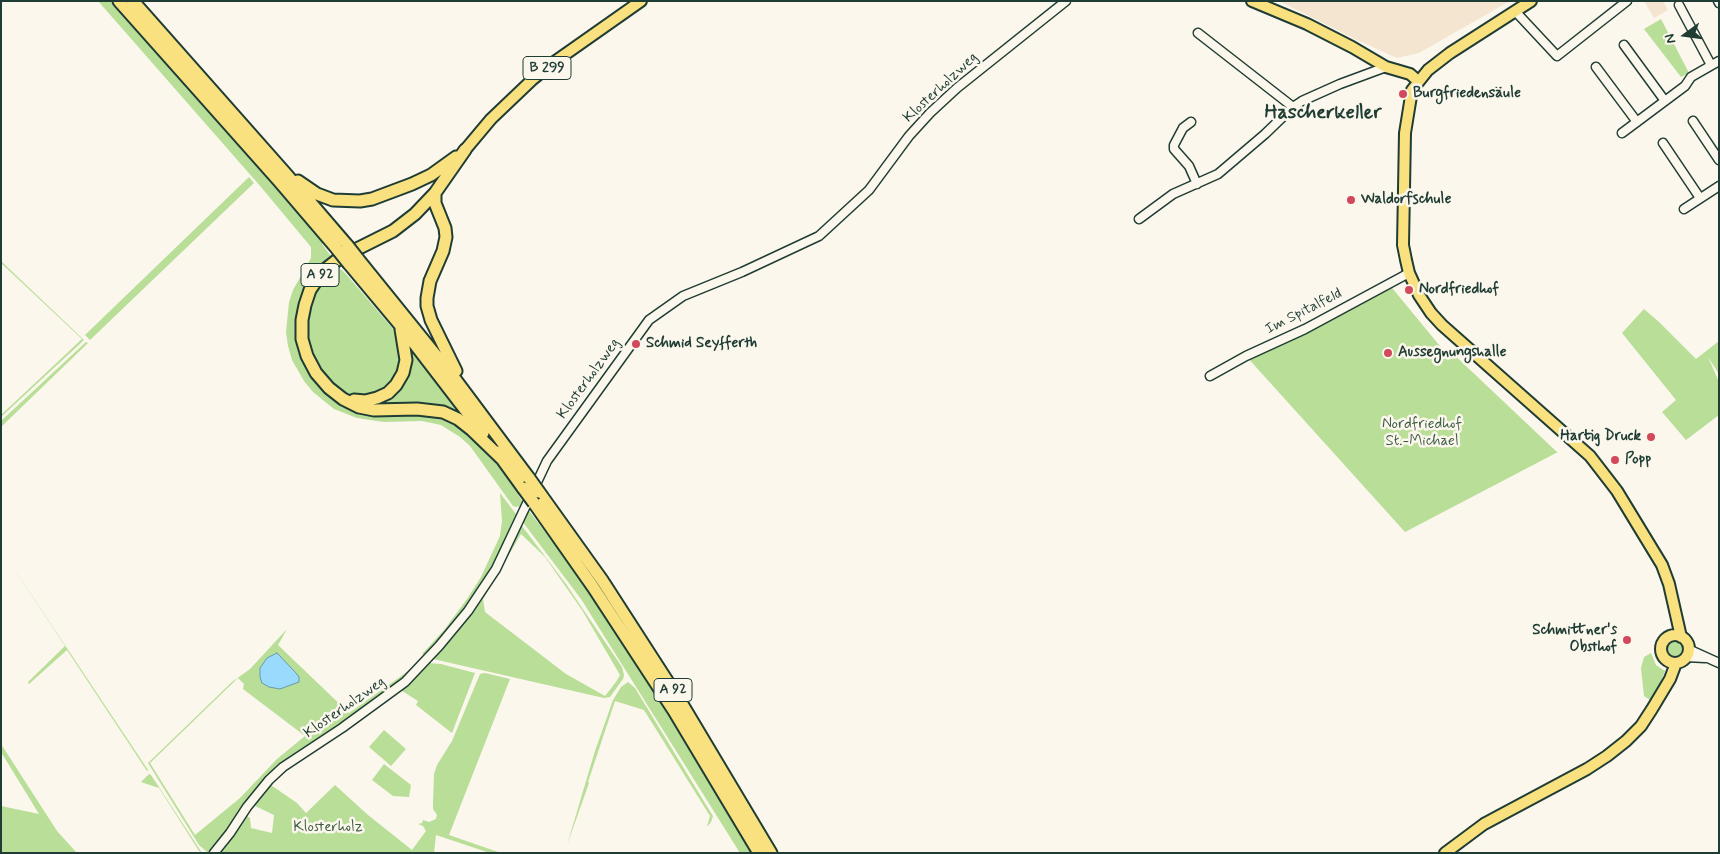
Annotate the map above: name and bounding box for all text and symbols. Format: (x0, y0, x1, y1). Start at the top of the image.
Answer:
north arrow (1660, 10, 1710, 60)
text: N (1661, 32, 1680, 45)
street label: Klosterholzweg (900, 49, 982, 127)
road number: B 299 (523, 56, 571, 80)
place label: Burgfriedensäule (1413, 85, 1521, 103)
marker: Burgfriedensäule (1397, 88, 1409, 100)
district label: Hascherkeller (1264, 102, 1382, 126)
place label: Waldorfschule (1361, 191, 1451, 209)
marker: Waldorfschule (1345, 194, 1357, 206)
road number: A 92 (301, 264, 339, 286)
place label: Nordfriedhof (1419, 281, 1499, 299)
marker: Nordfriedhof (1403, 284, 1415, 296)
street label: Im Spitalfeld (1263, 285, 1345, 339)
street label: Klosterholzweg (554, 335, 624, 423)
place label: Schmid Seyfferth (646, 335, 757, 353)
marker: Schmid Seyfferth (630, 338, 642, 350)
place label: Aussegnungshalle (1398, 344, 1507, 362)
marker: Aussegnungshalle (1382, 347, 1394, 359)
park label: Nordfriedhof St.-Michael (1382, 416, 1462, 451)
place label: Hartig Druck (1560, 428, 1641, 446)
marker: Hartig Druck (1645, 431, 1657, 443)
place label: Popp (1625, 451, 1651, 469)
marker: Popp (1609, 454, 1621, 466)
place label: Schmittner's Obsthof (1532, 622, 1617, 657)
marker: Schmittner's Obsthof (1621, 634, 1633, 646)
street label: Klosterholzweg (301, 673, 389, 743)
road number: A 92 (654, 678, 692, 702)
park label: Klosterholz (293, 819, 363, 837)

